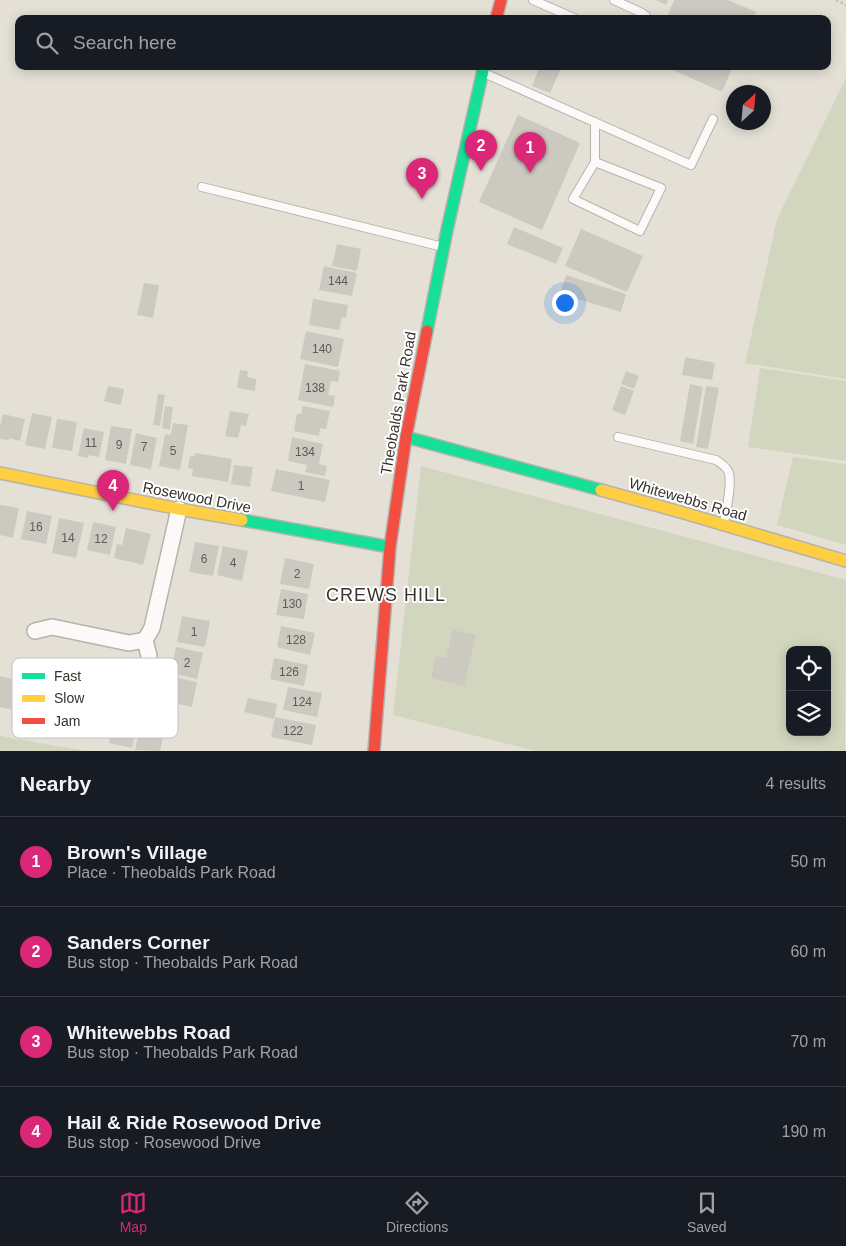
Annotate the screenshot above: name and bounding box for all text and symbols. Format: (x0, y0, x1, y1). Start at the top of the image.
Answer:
search box (15, 15, 831, 70)
icon: search (33, 29, 61, 57)
text: Search here (73, 32, 177, 53)
north arrow (726, 85, 771, 130)
pin: 2 (465, 130, 497, 171)
pin: 1 (514, 132, 546, 173)
pin: 3 (406, 158, 438, 199)
house number: 144 (328, 274, 348, 288)
your location (552, 290, 578, 316)
street label: Theobalds Park Road (377, 330, 419, 476)
house number: 140 (312, 342, 332, 356)
house number: 138 (305, 381, 325, 395)
house number: 11 (85, 436, 98, 450)
house number: 9 (116, 438, 123, 452)
house number: 7 (141, 440, 148, 454)
house number: 5 (170, 444, 177, 458)
house number: 134 (295, 445, 315, 459)
pin: 4 (97, 470, 129, 511)
street label: Whitewebbs Road (627, 474, 749, 524)
street label: Rosewood Drive (141, 478, 253, 516)
house number: 1 (298, 479, 305, 493)
house number: 16 (29, 520, 43, 534)
house number: 14 (61, 531, 75, 545)
house number: 12 (94, 532, 108, 546)
house number: 6 (201, 552, 208, 566)
house number: 4 (230, 556, 237, 570)
house number: 2 (294, 567, 301, 581)
district label: CREWS HILL (326, 585, 446, 605)
house number: 130 (282, 597, 302, 611)
house number: 1 (191, 625, 198, 639)
house number: 128 (286, 633, 306, 647)
map controls (786, 646, 831, 736)
button: locate (786, 646, 831, 691)
house number: 2 (184, 656, 191, 670)
legend (12, 658, 178, 738)
house number: 126 (279, 665, 299, 679)
text: Fast (54, 668, 81, 684)
text: Slow (54, 690, 85, 706)
button: layers (786, 691, 831, 736)
house number: 124 (292, 695, 312, 709)
text: Jam (54, 713, 80, 729)
house number: 122 (283, 724, 303, 738)
text: Nearby (20, 772, 91, 795)
text: 4 results (766, 775, 826, 792)
text: Brown's Village (67, 842, 207, 863)
text: 1 (32, 853, 40, 870)
text: 50 m (790, 853, 826, 870)
text: Place · Theobalds Park Road (67, 864, 276, 881)
text: Sanders Corner (67, 932, 210, 953)
text: 2 (32, 943, 40, 960)
text: 60 m (790, 943, 826, 960)
text: Bus stop · Theobalds Park Road (67, 954, 298, 971)
text: Whitewebbs Road (67, 1022, 231, 1043)
text: 3 (32, 1033, 40, 1050)
text: 70 m (790, 1033, 826, 1050)
text: Bus stop · Theobalds Park Road (67, 1044, 298, 1061)
text: Hail & Ride Rosewood Drive (67, 1112, 321, 1133)
text: 4 (32, 1123, 40, 1140)
text: 190 m (782, 1123, 826, 1140)
text: Bus stop · Rosewood Drive (67, 1134, 261, 1151)
tab: Map (119, 1189, 147, 1235)
tab: Directions (386, 1189, 448, 1235)
tab: Saved (687, 1189, 727, 1235)

